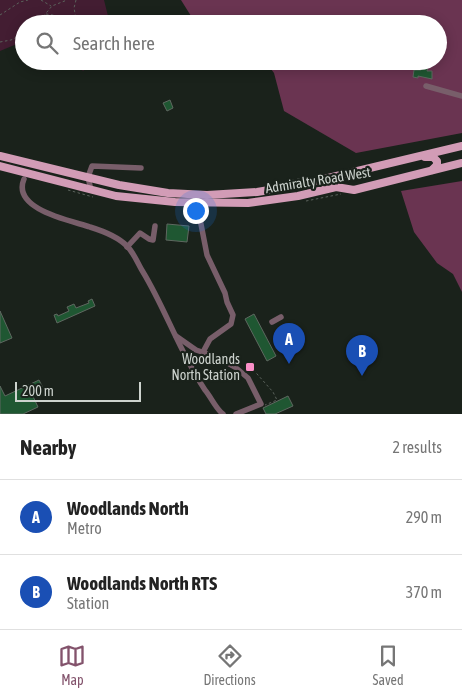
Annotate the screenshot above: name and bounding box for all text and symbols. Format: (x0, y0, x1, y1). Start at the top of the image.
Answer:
search box (15, 15, 447, 70)
icon: search (33, 29, 61, 57)
text: Search here (73, 32, 155, 54)
street label: Admiralty Road West (264, 164, 372, 196)
your location (183, 198, 209, 224)
pin: A (273, 323, 305, 364)
pin: B (346, 335, 378, 376)
place label: Woodlands North Station (171, 351, 240, 383)
marker: Woodlands North Station (244, 361, 256, 373)
scale bar (15, 379, 141, 402)
text: 200 m (22, 383, 54, 399)
text: Nearby (20, 435, 76, 459)
text: 2 results (392, 438, 442, 456)
text: Woodlands North (67, 497, 189, 519)
text: A (32, 508, 40, 526)
text: 290 m (406, 508, 442, 526)
text: Metro (67, 519, 102, 537)
text: Woodlands North RTS (67, 572, 217, 594)
text: B (32, 583, 40, 601)
text: 370 m (406, 583, 442, 601)
text: Station (67, 594, 109, 612)
tab: Map (58, 642, 86, 688)
tab: Directions (203, 642, 256, 688)
tab: Saved (373, 642, 404, 688)

